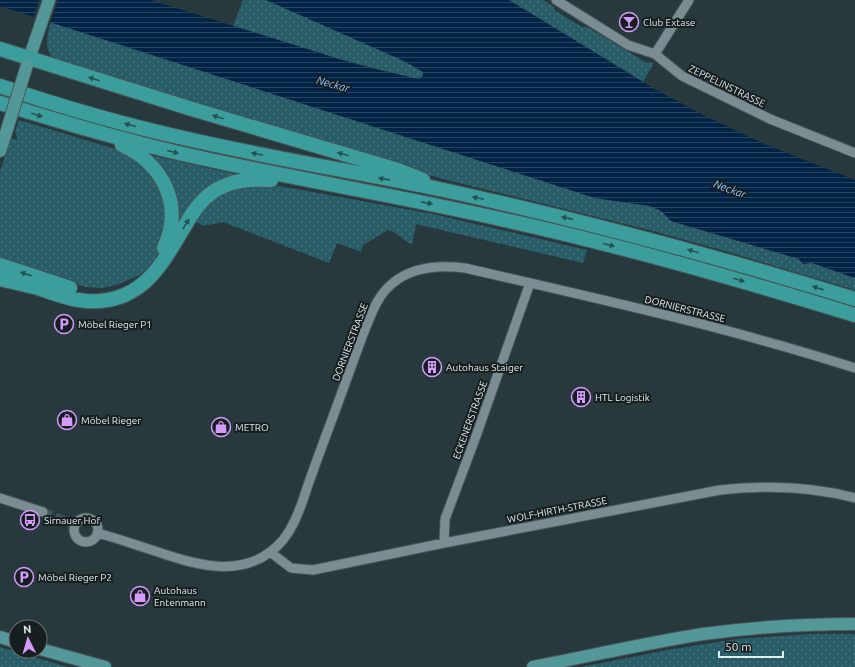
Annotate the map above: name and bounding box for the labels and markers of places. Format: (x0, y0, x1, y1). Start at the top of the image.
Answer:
bar icon: Club Extase (618, 11, 640, 33)
place label: Club Extase (643, 17, 695, 28)
parking icon: Möbel Rieger P1 (53, 313, 75, 335)
place label: Möbel Rieger P1 (78, 319, 152, 330)
building icon: Autohaus Staiger (421, 356, 443, 378)
place label: Autohaus Staiger (446, 362, 523, 373)
building icon: HTL Logistik (570, 386, 592, 408)
place label: HTL Logistik (595, 392, 650, 403)
shop icon: Möbel Rieger (56, 409, 78, 431)
place label: Möbel Rieger (81, 415, 141, 426)
shop icon: METRO (210, 416, 232, 438)
place label: METRO (235, 422, 269, 433)
bus stop icon: Sirnauer Hof (19, 509, 41, 531)
place label: Sirnauer Hof (44, 515, 100, 526)
parking icon: Möbel Rieger P2 (13, 566, 35, 588)
place label: Möbel Rieger P2 (38, 572, 112, 583)
shop icon: Autohaus Entenmann (129, 585, 151, 607)
place label: Autohaus Entenmann (154, 585, 206, 608)

